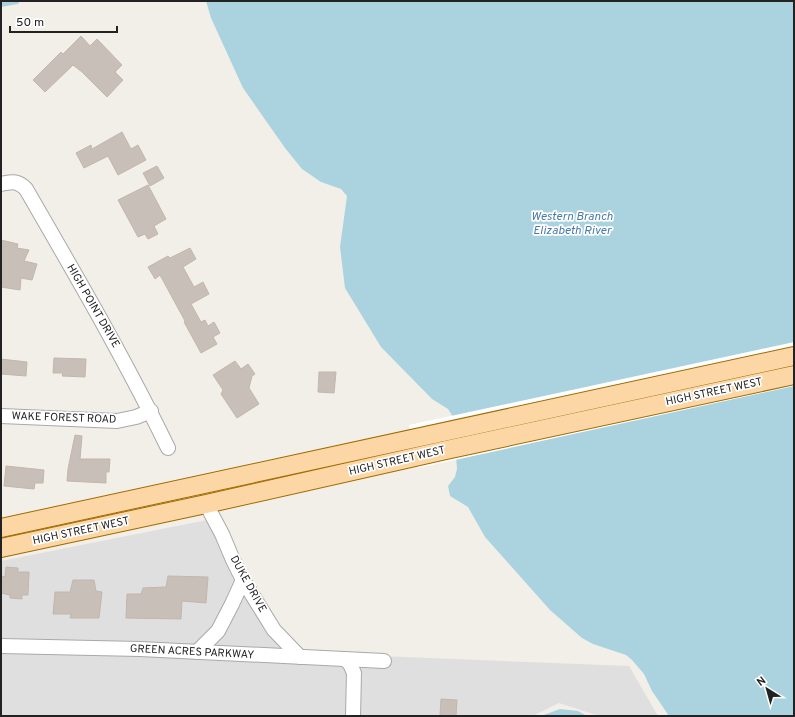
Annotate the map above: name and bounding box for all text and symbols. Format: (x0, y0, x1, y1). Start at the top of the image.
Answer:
scale bar (10, 8, 117, 34)
text: 50 m (16, 15, 44, 31)
water label: Western Branch Elizabeth River (531, 209, 613, 239)
street label: HIGH POINT DRIVE (63, 262, 123, 350)
street label: HIGH STREET WEST (664, 375, 764, 409)
street label: WAKE FOREST ROAD (11, 409, 117, 427)
street label: HIGH STREET WEST (347, 443, 447, 479)
street label: HIGH STREET WEST (31, 514, 131, 548)
street label: DUKE DRIVE (227, 553, 269, 615)
street label: GREEN ACRES PARKWAY (129, 642, 255, 662)
north arrow (747, 669, 787, 709)
text: N (754, 674, 769, 690)

